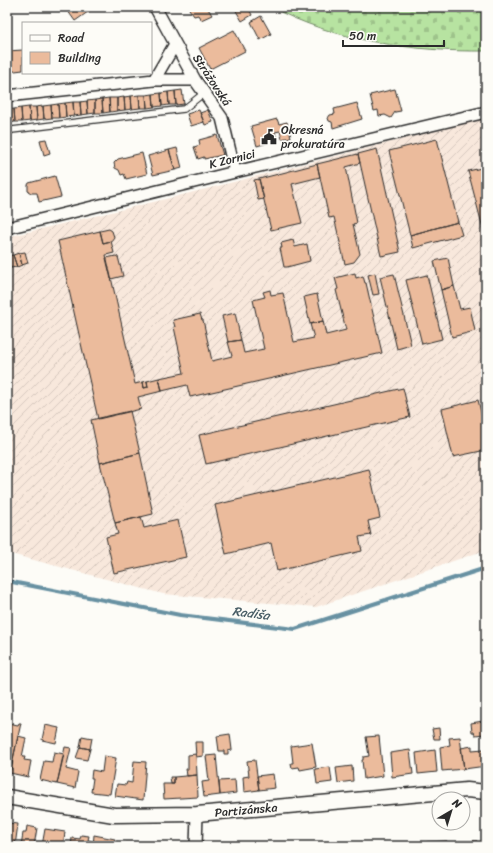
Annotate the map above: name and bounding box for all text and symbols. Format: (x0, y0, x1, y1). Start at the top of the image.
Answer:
legend (22, 22, 152, 74)
scale bar (343, 22, 444, 48)
text: 50 m (349, 25, 376, 47)
text: Road (58, 27, 85, 49)
text: Building (58, 47, 101, 69)
street label: Strážovská (187, 49, 237, 111)
place label: Okresná prokuratúra (280, 119, 345, 155)
public building icon: Okresná prokuratúra (260, 128, 278, 146)
street label: K Zornici (207, 142, 258, 175)
water label: Radiša (231, 599, 272, 627)
north arrow (431, 791, 471, 831)
text: N (447, 793, 466, 814)
street label: Partizánska (214, 796, 278, 824)

